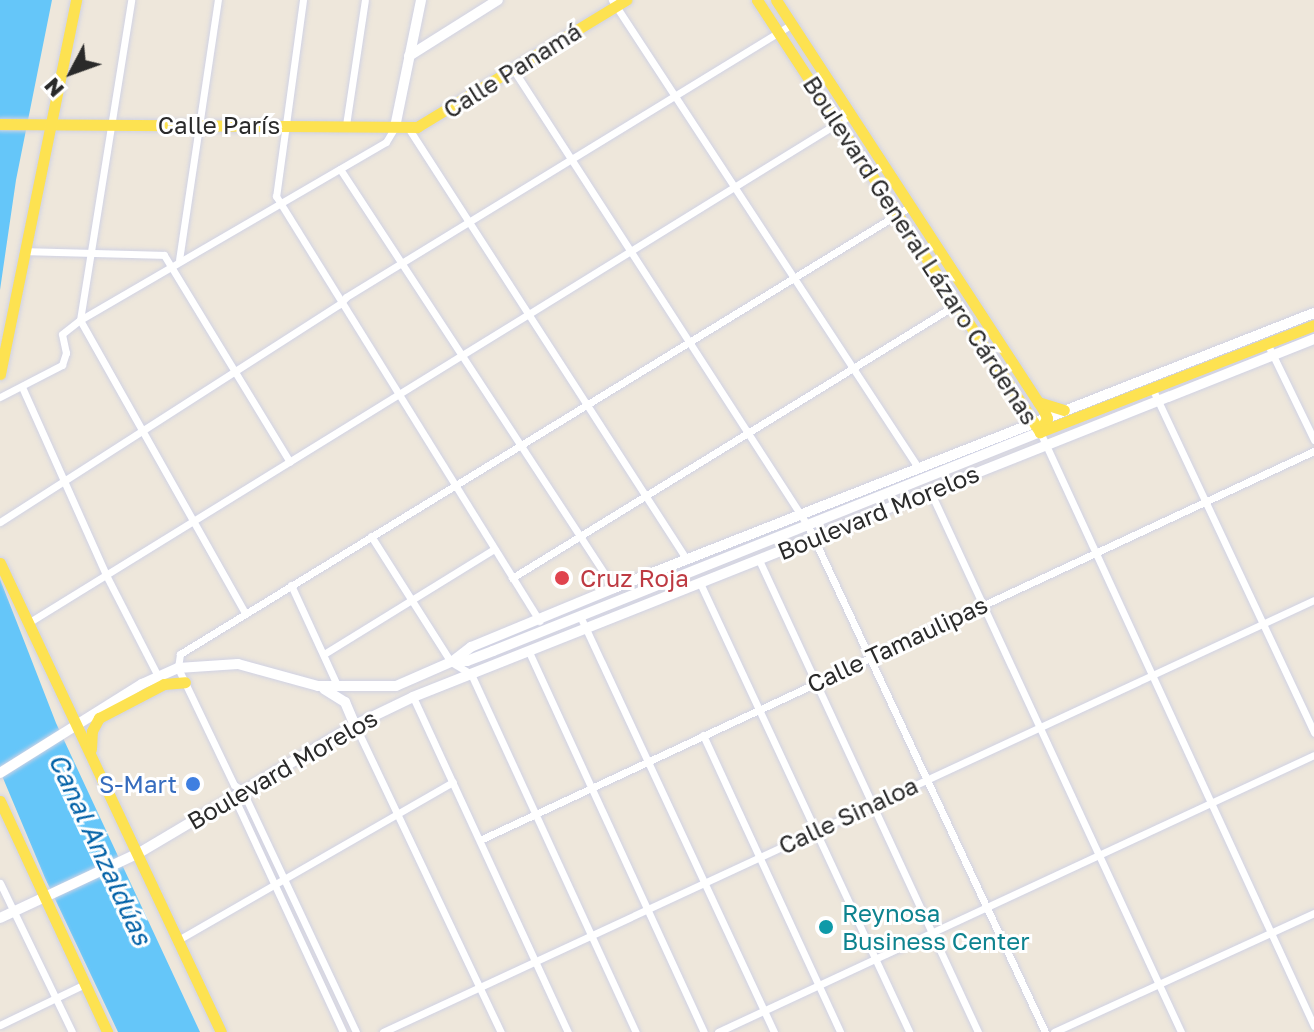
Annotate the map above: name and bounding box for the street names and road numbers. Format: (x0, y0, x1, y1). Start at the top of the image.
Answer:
street label: Calle Panamá (438, 16, 586, 124)
street label: Boulevard General Lázaro Cárdenas (797, 70, 1045, 430)
street label: Calle París (158, 111, 280, 139)
street label: Boulevard Morelos (773, 458, 983, 566)
street label: Calle Tamaulipas (802, 590, 992, 698)
street label: Boulevard Morelos (182, 703, 382, 835)
street label: Calle Sinaloa (774, 770, 922, 860)

